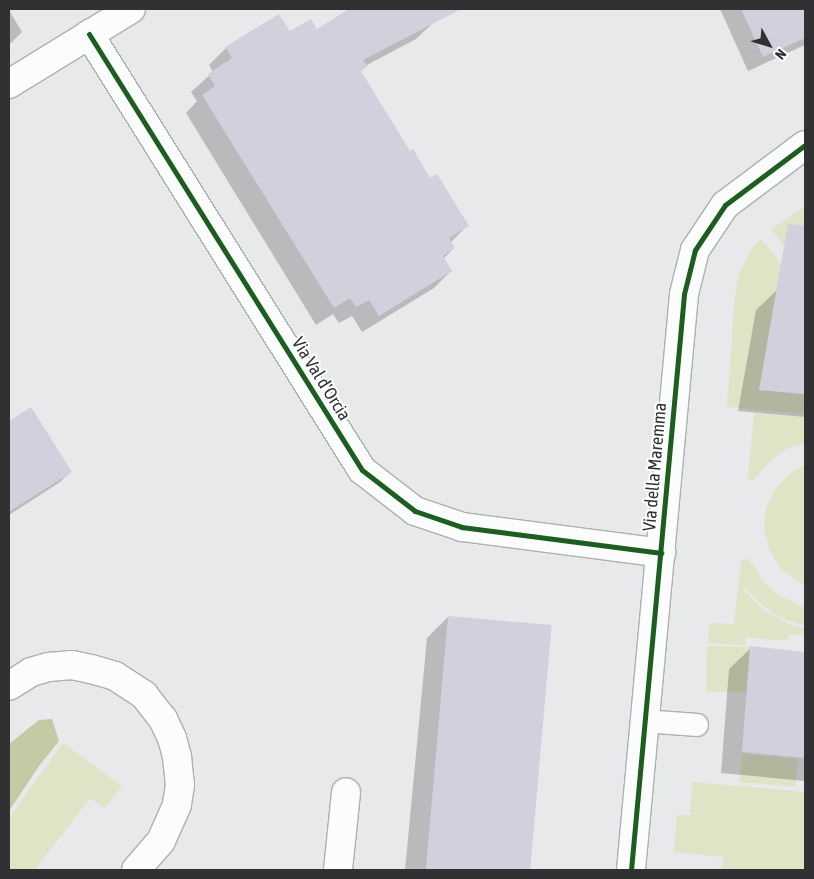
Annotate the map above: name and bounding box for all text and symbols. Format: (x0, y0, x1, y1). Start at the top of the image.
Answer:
north arrow (744, 20, 794, 70)
text: N (772, 46, 789, 63)
street label: Via Val d'Orcia (287, 333, 355, 425)
street label: Via della Maremma (639, 402, 671, 532)

